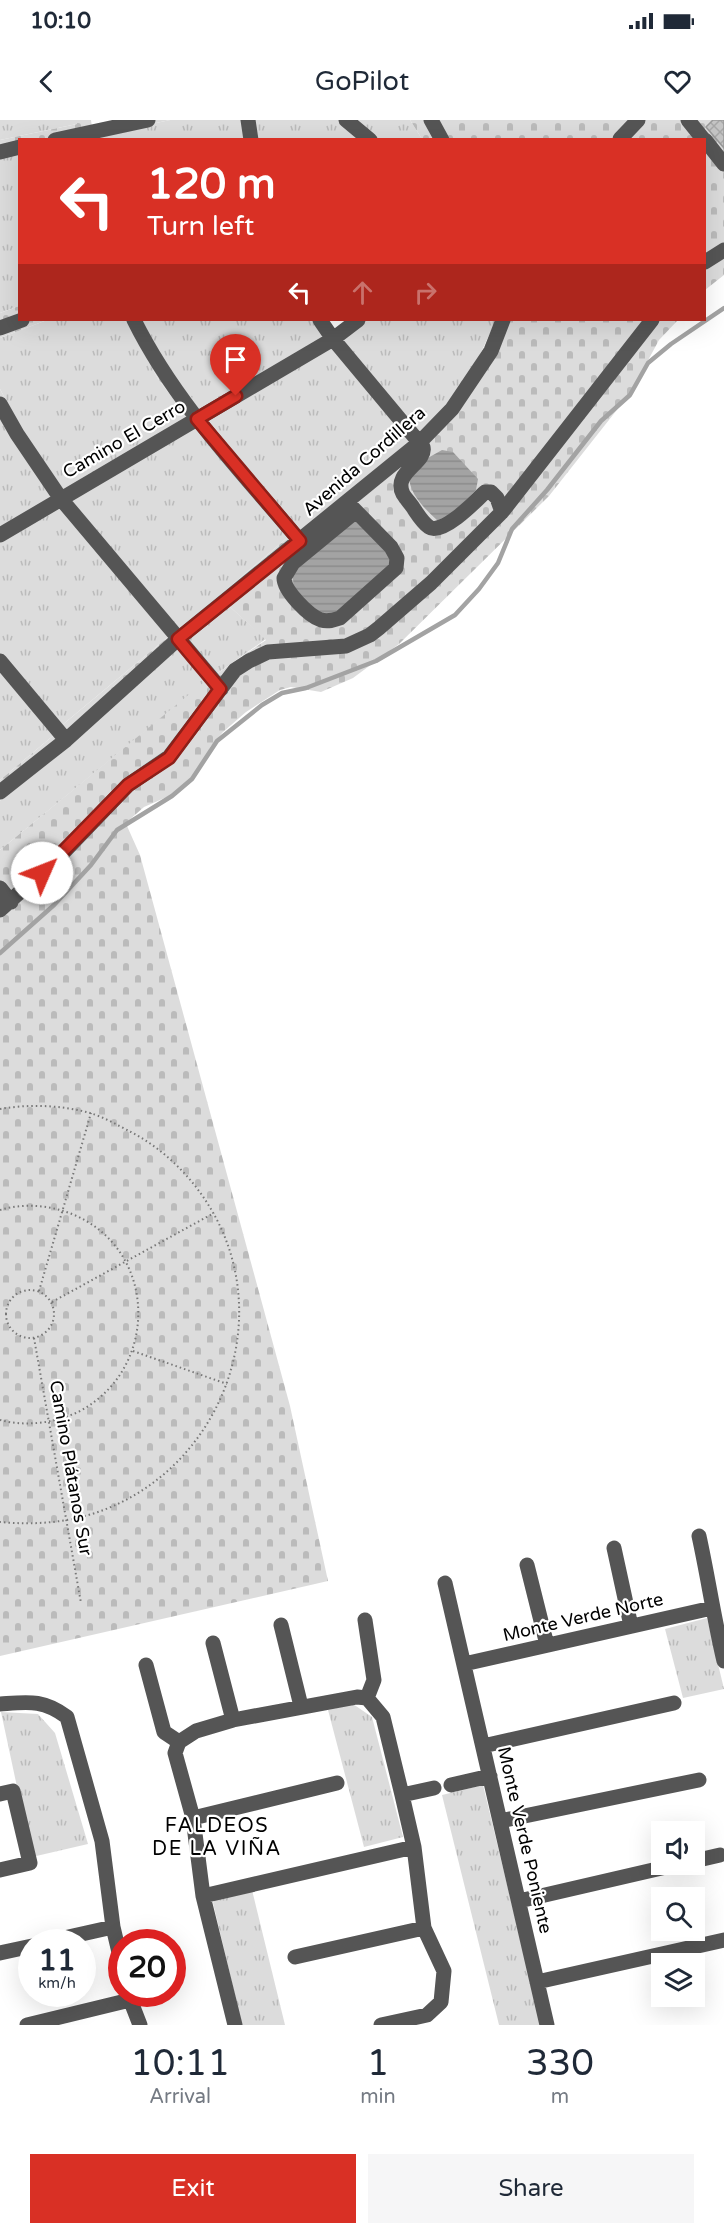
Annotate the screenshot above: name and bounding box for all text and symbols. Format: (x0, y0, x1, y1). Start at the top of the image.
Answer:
text: 10:10 (30, 8, 91, 34)
icon: back (30, 65, 63, 98)
text: GoPilot (315, 65, 409, 98)
icon: heart (661, 65, 694, 98)
text: 120 m (147, 159, 276, 210)
icon: left (48, 162, 126, 240)
text: Turn left (147, 210, 254, 243)
icon: left (283, 276, 316, 309)
icon: ahead (346, 276, 379, 309)
icon: right (409, 276, 442, 309)
pin (210, 334, 261, 396)
icon: arrive (219, 343, 252, 376)
street label: Camino El Cerro (59, 395, 189, 483)
street label: Avenida Cordillera (298, 402, 430, 520)
position arrow (10, 841, 74, 905)
street label: Camino Plátanos Sur (45, 1379, 97, 1557)
street label: Monte Verde Norte (501, 1588, 665, 1646)
street label: Monte Verde Poniente (493, 1744, 557, 1936)
district label: FALDEOS DE LA VIÑA (152, 1814, 282, 1861)
map controls (651, 1821, 705, 2007)
button: sound (651, 1821, 705, 1875)
button: search (651, 1887, 705, 1941)
speed limit sign: 20 (108, 1929, 186, 2007)
text: 11 (38, 1942, 76, 1979)
button: layers (651, 1953, 705, 2007)
text: km/h (38, 1974, 76, 1992)
text: 10:11 (130, 2042, 230, 2085)
text: 1 (367, 2042, 389, 2085)
text: 330 (526, 2042, 594, 2085)
text: Arrival (149, 2085, 211, 2109)
text: min (360, 2085, 396, 2109)
text: m (551, 2085, 569, 2109)
button: Exit (30, 2154, 356, 2223)
button: Share (368, 2154, 694, 2223)

